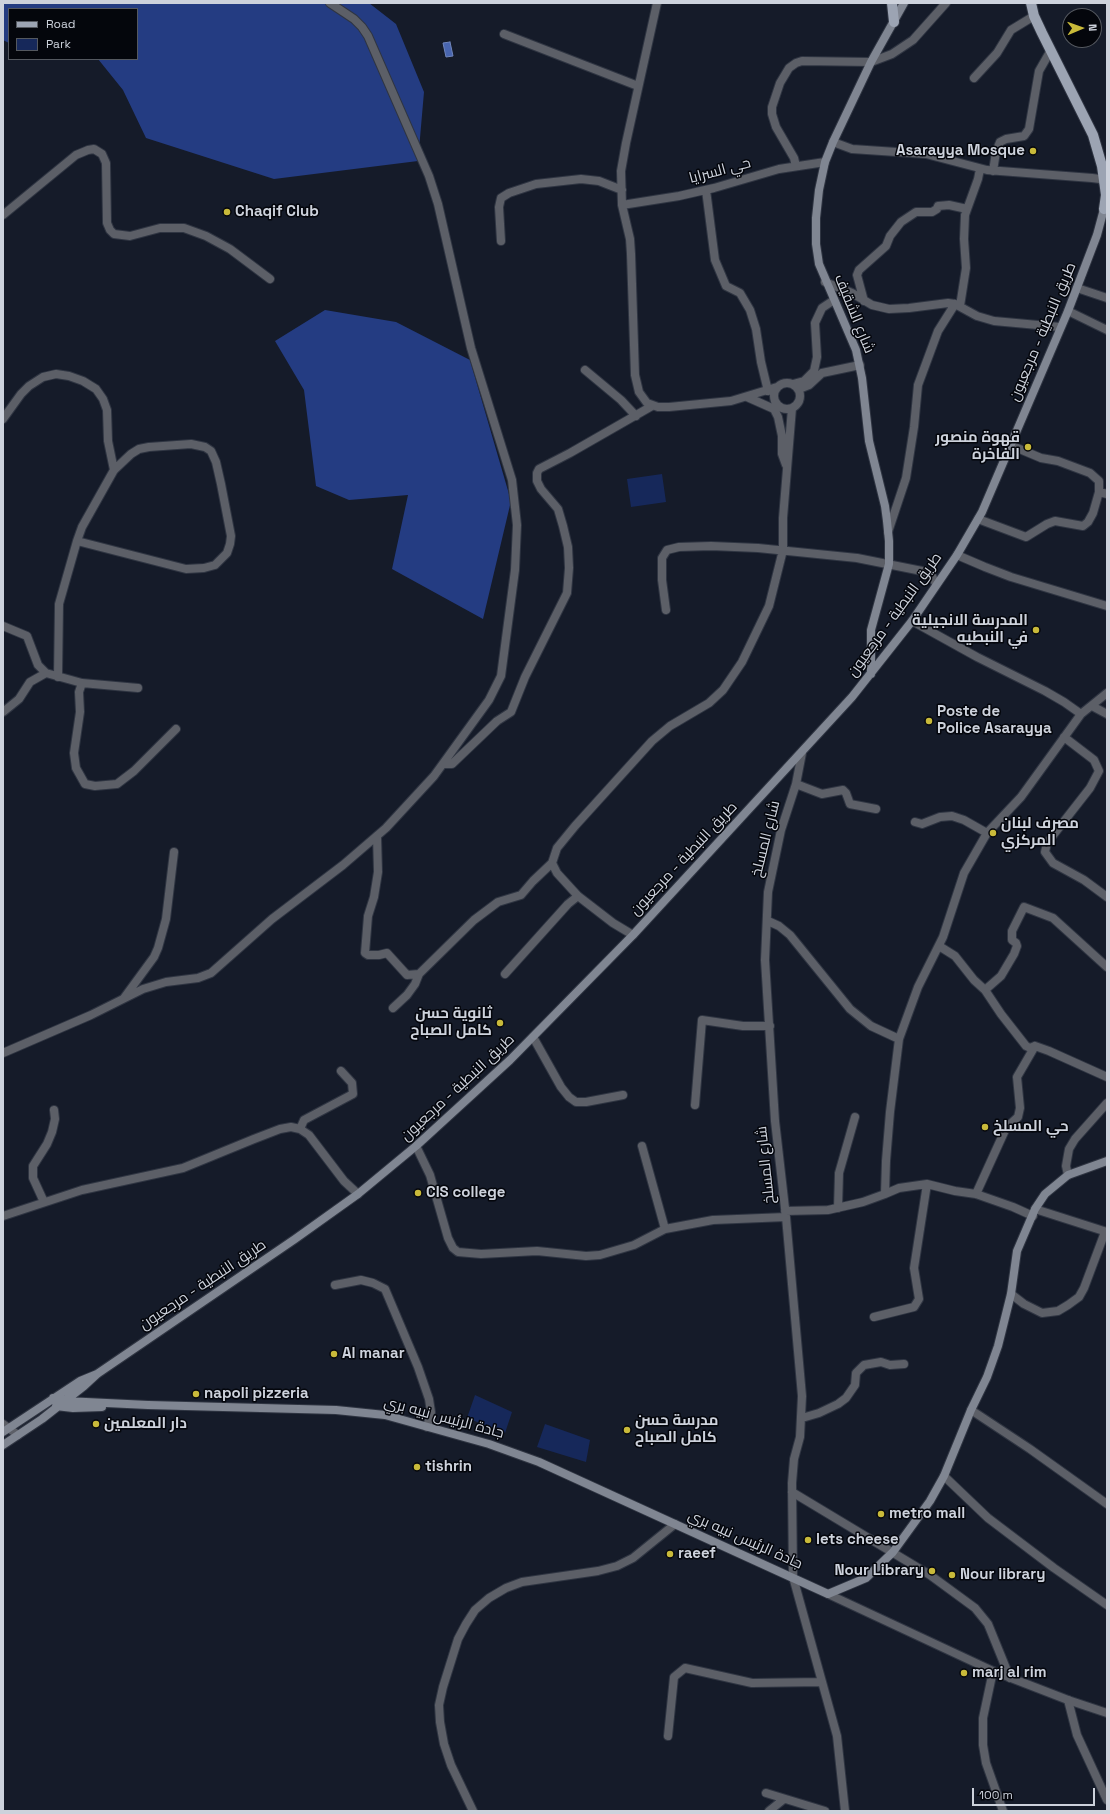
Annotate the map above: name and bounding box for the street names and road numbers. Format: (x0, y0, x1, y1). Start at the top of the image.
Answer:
street label: حي السرايا (687, 154, 753, 188)
street label: طريق النبطية - مرجعيون (1006, 260, 1080, 404)
street label: شارع الشقيف (830, 272, 878, 356)
street label: طريق النبطية - مرجعيون (844, 549, 946, 681)
street label: طريق النبطية - مرجعيون (627, 798, 741, 920)
street label: شارع المسلخ (748, 799, 784, 879)
street label: طريق النبطية - مرجعيون (397, 1031, 519, 1145)
street label: شارع المسلخ (753, 1125, 779, 1205)
street label: طريق النبطية - مرجعيون (136, 1236, 270, 1334)
street label: جادة الرئيس نبيه بري (382, 1393, 506, 1443)
street label: جادة الرئيس نبيه بري (685, 1507, 805, 1573)

